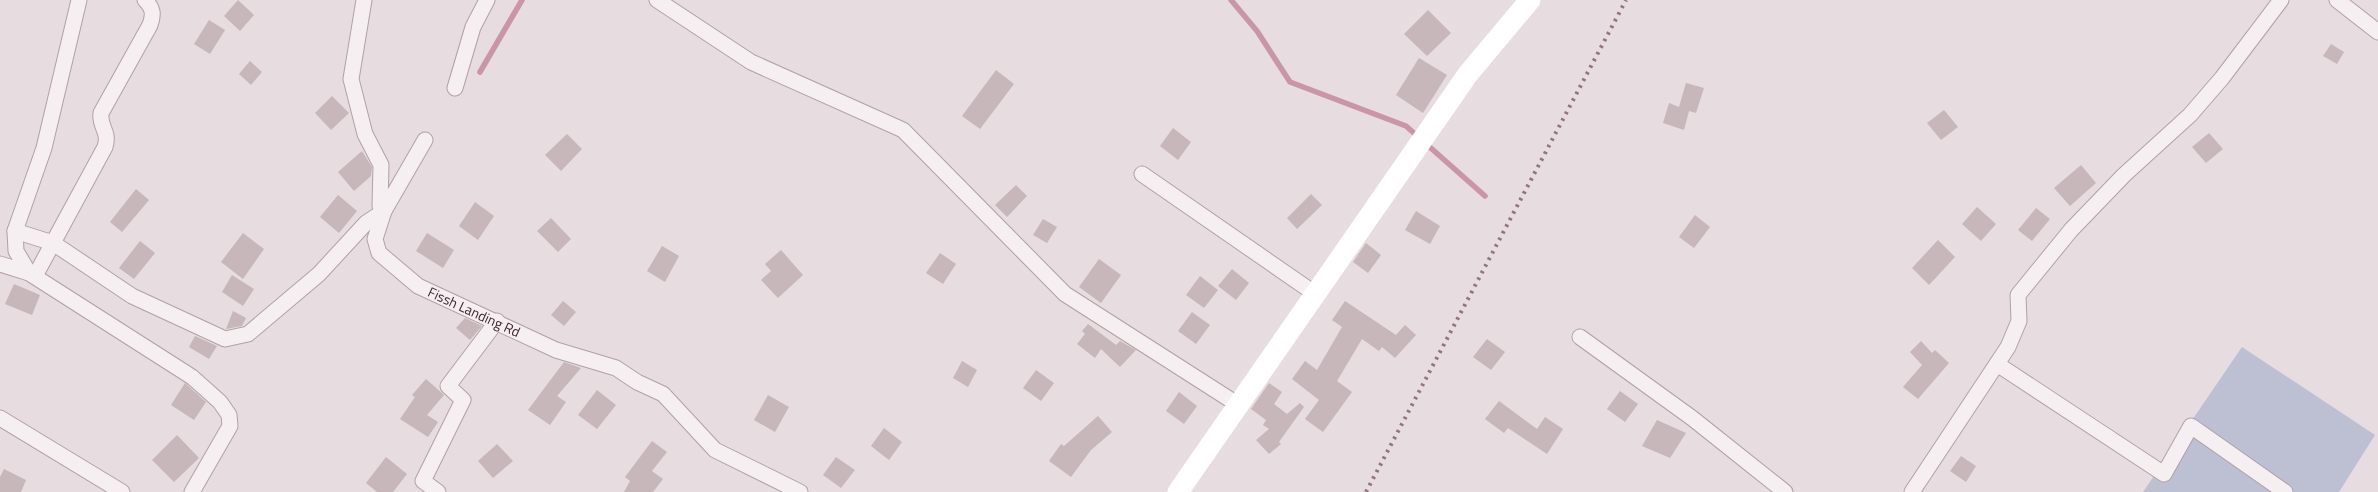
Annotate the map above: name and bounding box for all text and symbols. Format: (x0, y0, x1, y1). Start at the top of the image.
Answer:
street label: Fissh Landing Rd (425, 281, 524, 342)

